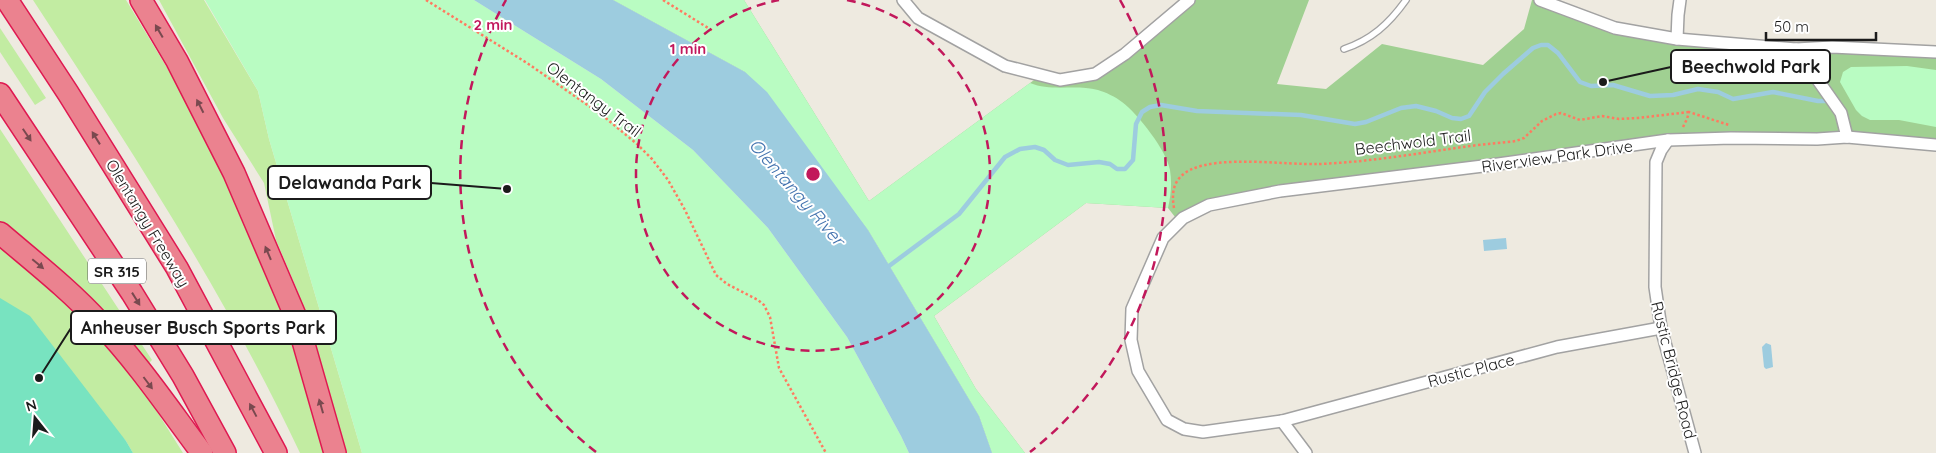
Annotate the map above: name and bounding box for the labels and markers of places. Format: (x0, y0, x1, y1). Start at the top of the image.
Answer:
callout: Beechwold Park (1671, 50, 1830, 83)
centre of rings (804, 165, 822, 183)
callout: Delawanda Park (268, 166, 431, 199)
callout: Anheuser Busch Sports Park (71, 311, 336, 344)

